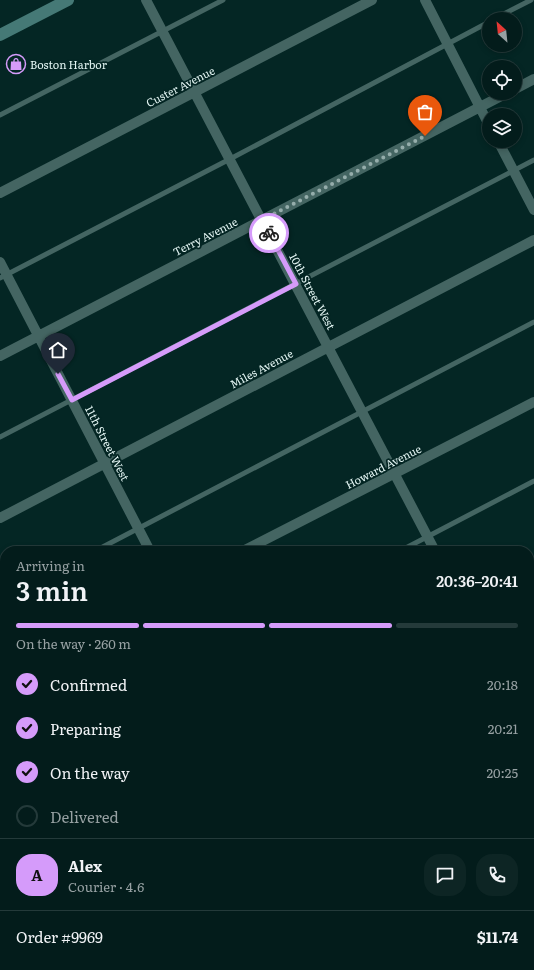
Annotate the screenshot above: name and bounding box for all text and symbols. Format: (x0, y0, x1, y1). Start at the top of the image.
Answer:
north arrow (482, 12, 522, 52)
map controls (482, 12, 522, 148)
shop icon: Boston Harbor (5, 53, 27, 75)
place label: Boston Harbor (30, 56, 108, 72)
button: locate (482, 60, 522, 100)
street label: Custer Avenue (143, 62, 217, 110)
pin (408, 95, 442, 136)
icon: bag (414, 101, 436, 123)
button: layers (482, 108, 522, 148)
street label: Terry Avenue (170, 213, 240, 259)
courier (249, 213, 289, 253)
icon: bike (258, 222, 280, 244)
street label: 10th Street West (286, 250, 340, 332)
pin (41, 333, 75, 374)
icon: home (47, 339, 69, 361)
street label: Miles Avenue (227, 344, 296, 391)
street label: 11th Street West (82, 403, 134, 484)
street label: Howard Avenue (342, 440, 424, 492)
text: Arriving in (16, 556, 85, 575)
text: 20:36–20:41 (436, 569, 518, 592)
text: 3 min (16, 570, 88, 609)
text: On the way · 260 m (16, 634, 131, 653)
icon: check (16, 673, 38, 695)
text: Confirmed (50, 673, 127, 696)
text: 20:18 (487, 675, 518, 694)
icon: check (16, 717, 38, 739)
text: Preparing (50, 717, 121, 740)
text: 20:21 (488, 719, 518, 738)
icon: check (16, 761, 38, 783)
text: On the way (50, 761, 130, 784)
text: 20:25 (487, 763, 518, 782)
text: Delivered (50, 805, 119, 828)
text: Alex (68, 854, 102, 877)
button: chat (424, 854, 466, 896)
button: phone (476, 854, 518, 896)
text: A (31, 863, 43, 886)
text: Courier · 4.6 (68, 877, 144, 896)
text: Order #9969 (16, 925, 103, 948)
text: $11.74 (477, 925, 518, 948)

